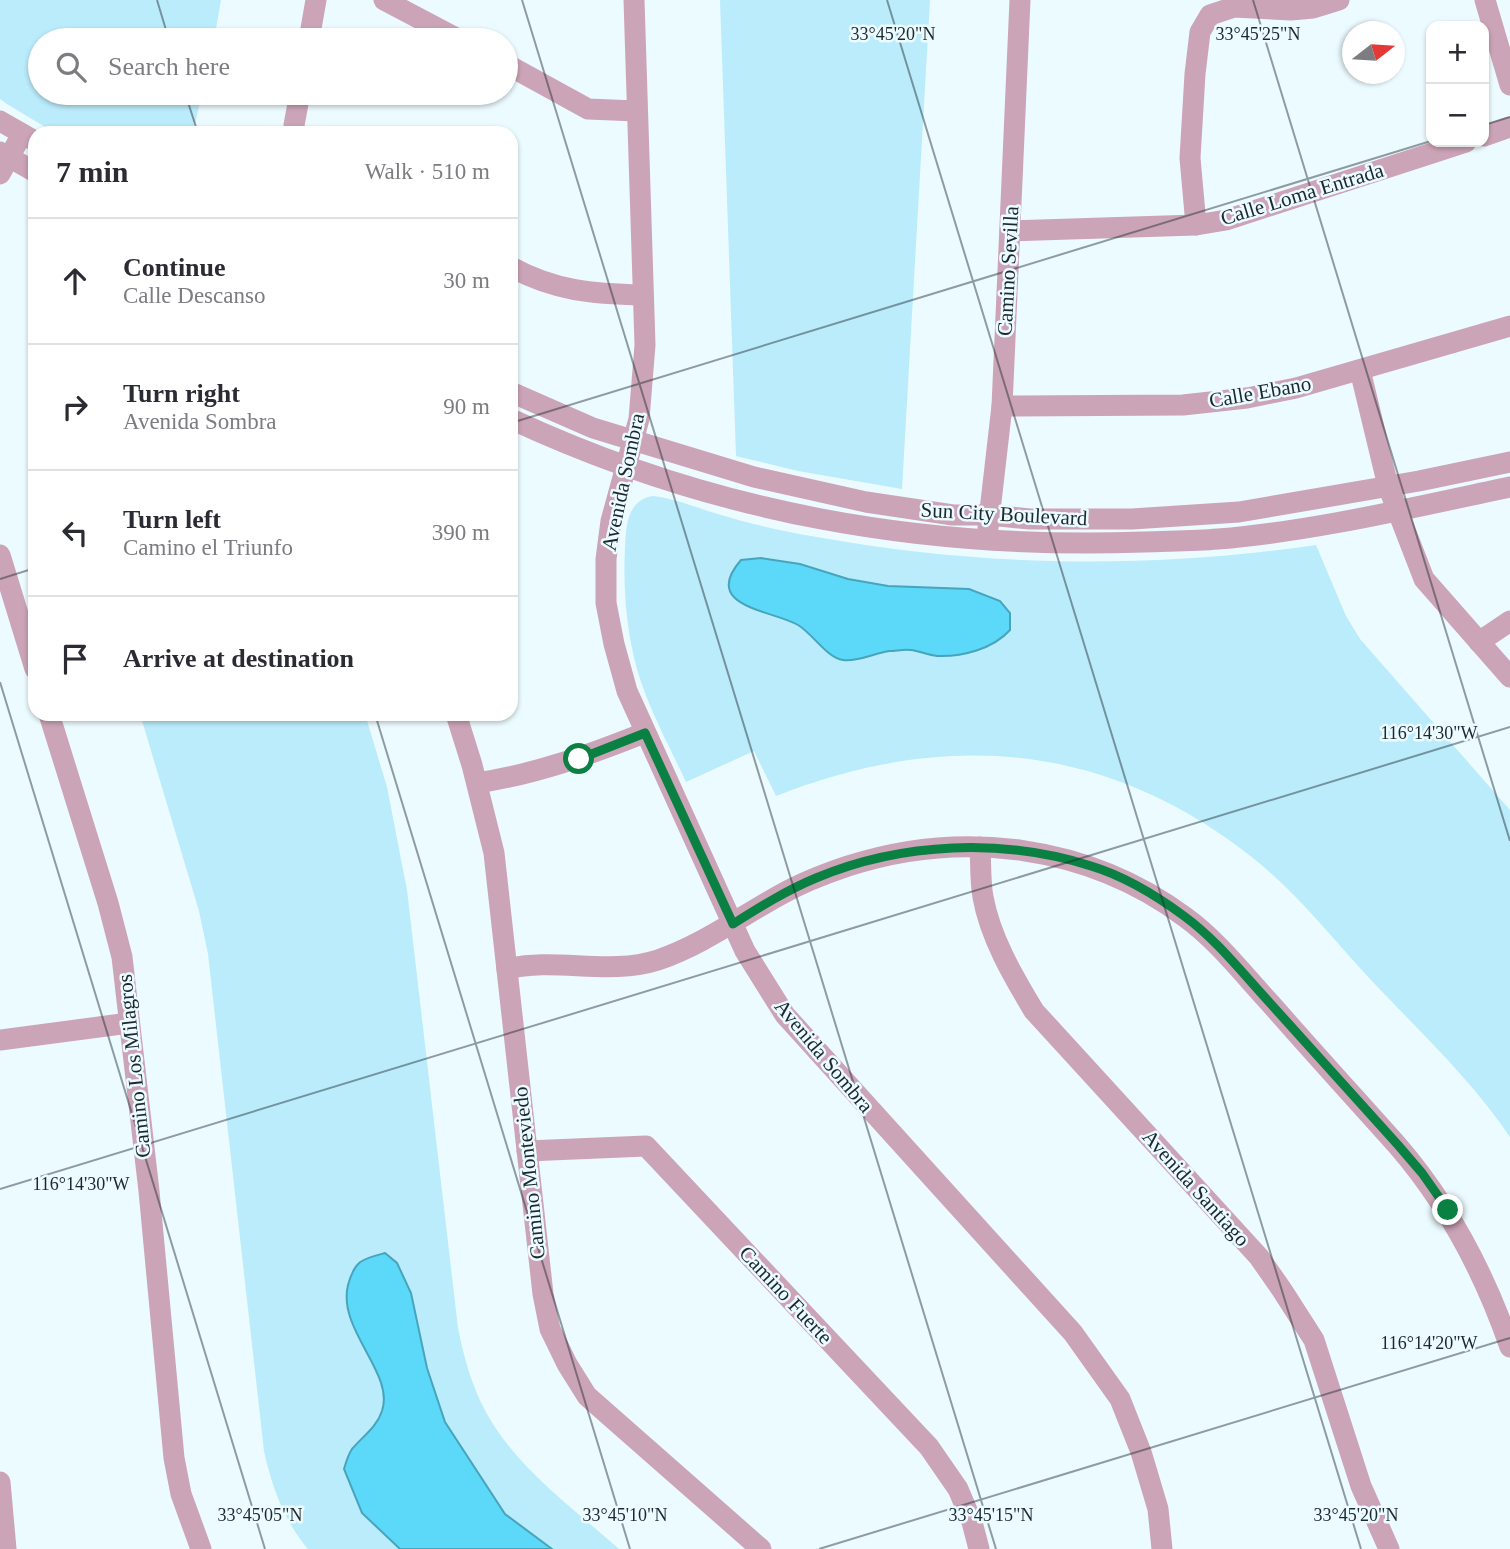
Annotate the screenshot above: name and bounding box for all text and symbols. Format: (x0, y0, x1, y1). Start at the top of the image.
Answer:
north arrow (1342, 21, 1405, 84)
map controls (1426, 21, 1489, 147)
button: + (1426, 21, 1489, 84)
text: 33°45'20"N (851, 24, 935, 44)
text: 33°45'25"N (1216, 24, 1300, 44)
search box (28, 28, 518, 105)
icon: search (52, 48, 90, 86)
text: Search here (108, 52, 230, 81)
button: − (1426, 84, 1489, 147)
text: 7 min (56, 155, 129, 188)
street label: Calle Loma Entrada (1218, 158, 1387, 230)
text: Walk · 510 m (365, 159, 490, 184)
street label: Camino Sevilla (993, 205, 1023, 337)
text: Continue (123, 253, 226, 282)
icon: ahead (56, 262, 94, 300)
text: 30 m (443, 268, 490, 293)
text: Calle Descanso (123, 283, 265, 308)
street label: Calle Ebano (1207, 371, 1313, 413)
text: Turn right (123, 379, 240, 408)
icon: right (56, 388, 94, 426)
text: 90 m (443, 394, 490, 419)
text: Avenida Sombra (123, 409, 277, 434)
street label: Avenida Sombra (597, 410, 649, 553)
street label: Sun City Boulevard (920, 498, 1088, 530)
text: Turn left (123, 505, 221, 534)
icon: left (56, 514, 94, 552)
text: 390 m (432, 520, 490, 545)
text: Camino el Triunfo (123, 535, 293, 560)
icon: arrive (56, 640, 94, 678)
text: Arrive at destination (123, 644, 354, 673)
text: 116°14'30"W (1380, 723, 1478, 743)
route start (563, 743, 594, 774)
street label: Camino Los Milagros (112, 973, 156, 1159)
street label: Avenida Sombra (770, 995, 879, 1118)
street label: Camino Monteviedo (508, 1086, 550, 1260)
street label: Avenida Santiago (1137, 1125, 1255, 1251)
text: 116°14'30"W (32, 1174, 130, 1194)
route end (1432, 1194, 1463, 1225)
street label: Camino Fuerte (734, 1241, 838, 1349)
text: 116°14'20"W (1380, 1333, 1478, 1353)
text: 33°45'05"N (218, 1505, 302, 1525)
text: 33°45'10"N (583, 1505, 667, 1525)
text: 33°45'15"N (949, 1505, 1033, 1525)
text: 33°45'20"N (1314, 1505, 1398, 1525)

